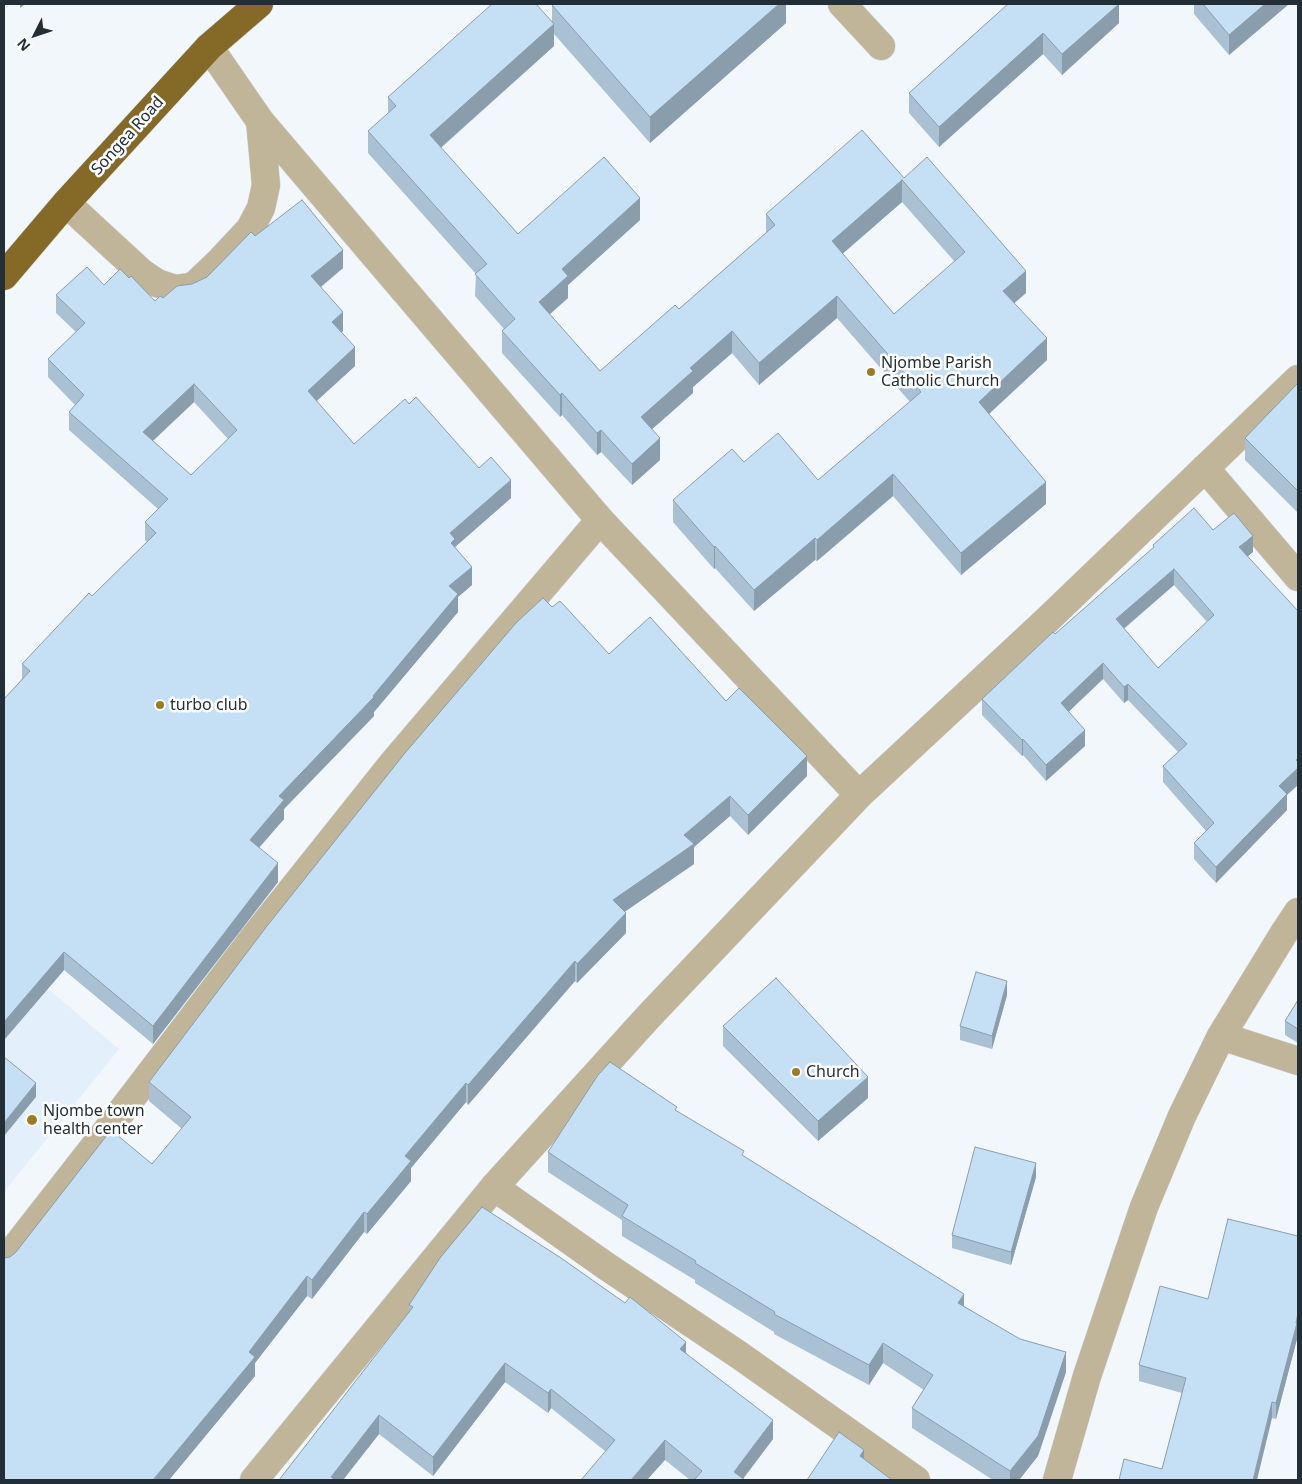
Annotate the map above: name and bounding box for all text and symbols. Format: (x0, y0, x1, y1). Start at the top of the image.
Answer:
north arrow (10, 10, 60, 60)
text: N (12, 35, 34, 56)
street label: Songea Road (88, 93, 168, 179)
place label: Njombe Parish Catholic Church (881, 353, 999, 391)
marker: Njombe Parish Catholic Church (865, 366, 877, 378)
place label: turbo club (170, 695, 247, 715)
marker: turbo club (154, 699, 166, 711)
place label: Church (806, 1062, 860, 1082)
marker: Church (790, 1066, 802, 1078)
place label: Njombe town health center (43, 1101, 145, 1139)
marker: Njombe town health center (25, 1113, 39, 1127)

